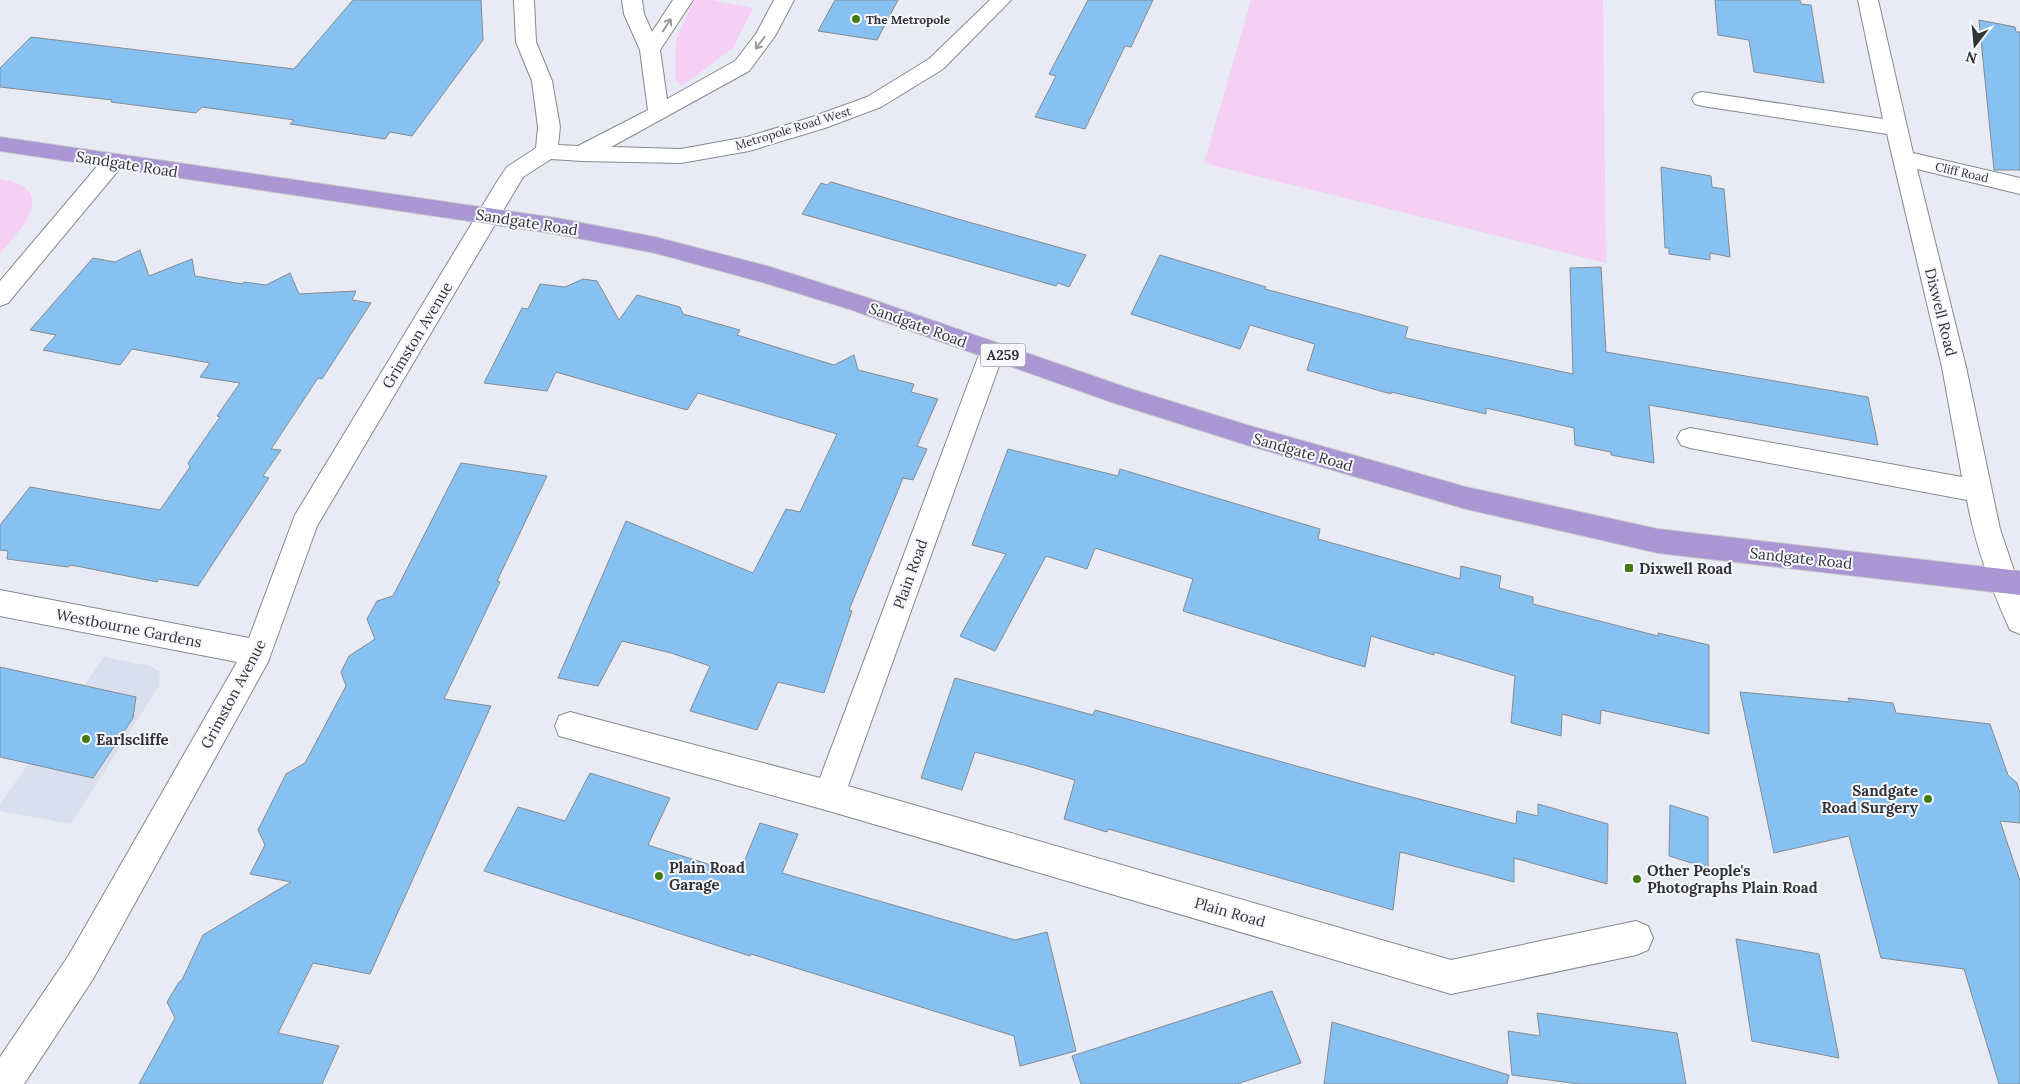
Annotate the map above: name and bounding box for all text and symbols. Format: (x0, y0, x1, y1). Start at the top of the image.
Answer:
place label: The Metropole (866, 12, 951, 27)
marker: The Metropole (850, 13, 862, 25)
one-way arrow (661, 18, 672, 32)
north arrow (1950, 20, 2000, 70)
one-way arrow (755, 36, 766, 49)
text: N (1964, 47, 1979, 68)
street label: Metropole Road West (733, 103, 853, 153)
street label: Sandgate Road (75, 147, 179, 181)
street label: Cliff Road (1934, 159, 1990, 185)
street label: Sandgate Road (475, 205, 579, 239)
street label: Dixwell Road (1921, 266, 1961, 358)
street label: Grimston Avenue (378, 278, 456, 392)
street label: Sandgate Road (866, 298, 970, 352)
road number: A259 (980, 344, 1026, 366)
street label: Sandgate Road (1251, 429, 1355, 475)
street label: Plain Road (889, 536, 931, 611)
street label: Sandgate Road (1749, 543, 1853, 573)
place label: Dixwell Road (1639, 559, 1732, 578)
marker: Dixwell Road (1623, 562, 1635, 574)
street label: Westbourne Gardens (55, 605, 204, 651)
street label: Grimston Avenue (196, 636, 270, 752)
place label: Earlscliffe (96, 730, 169, 749)
marker: Earlscliffe (80, 733, 92, 745)
place label: Sandgate Road Surgery (1821, 781, 1919, 817)
marker: Sandgate Road Surgery (1922, 793, 1934, 805)
place label: Plain Road Garage (669, 858, 745, 894)
place label: Other People's Photographs Plain Road (1647, 861, 1818, 897)
marker: Plain Road Garage (653, 870, 665, 882)
marker: Other People's Photographs Plain Road (1631, 873, 1643, 885)
street label: Plain Road (1192, 893, 1268, 931)

